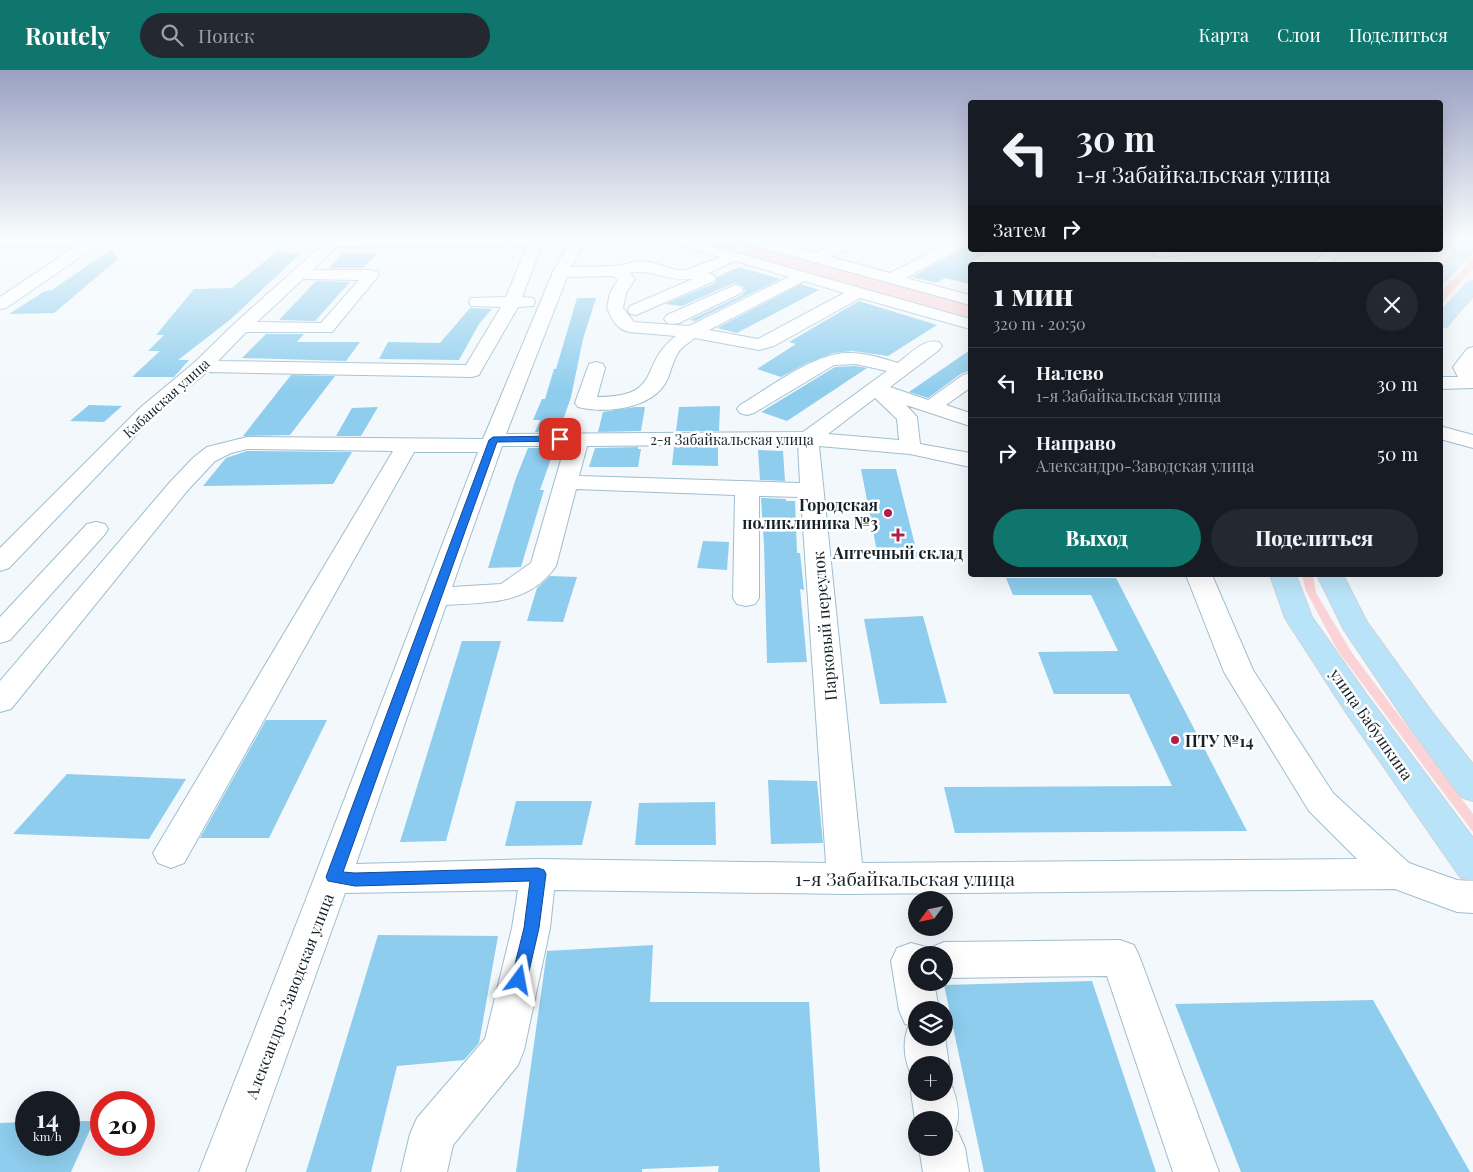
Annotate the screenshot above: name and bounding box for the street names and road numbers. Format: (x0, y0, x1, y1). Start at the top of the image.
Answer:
street label: Кабанская улица (119, 354, 213, 442)
street label: 2-я Забайкальская улица (650, 430, 814, 449)
street label: Парковый переулок (807, 550, 841, 702)
street label: улица Бабушкина (1325, 663, 1418, 784)
street label: 1-я Забайкальская улица (795, 865, 1015, 891)
street label: Александро-Заводская улица (240, 890, 338, 1103)

